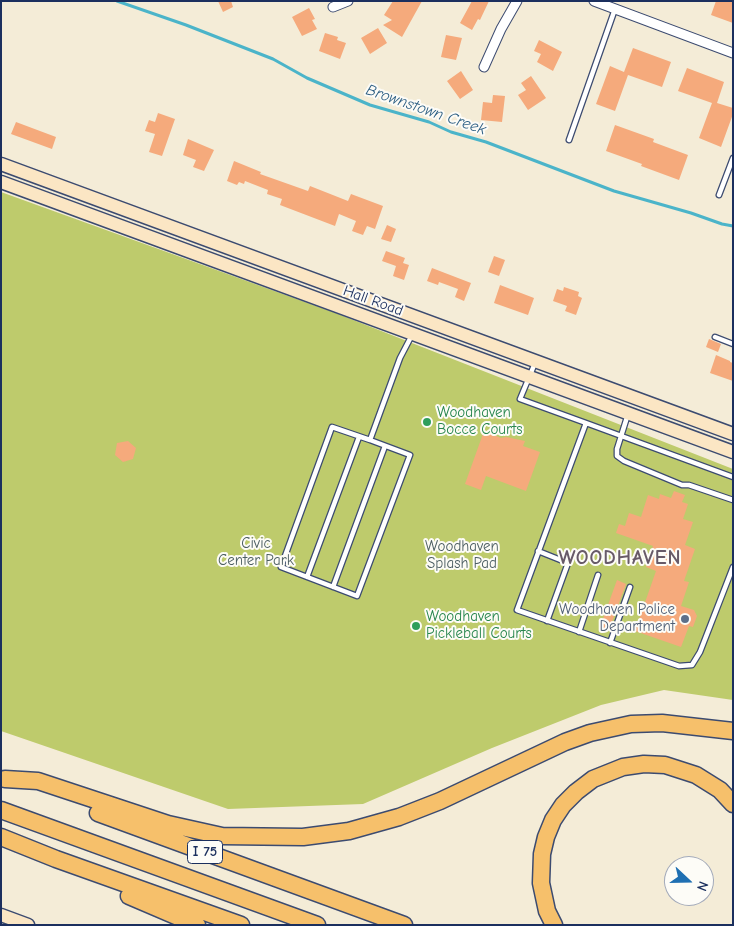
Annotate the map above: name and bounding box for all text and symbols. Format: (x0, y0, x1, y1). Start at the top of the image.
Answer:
water label: Brownstown Creek (363, 80, 489, 140)
street label: Hall Road (341, 282, 405, 320)
place label: Woodhaven Bocce Courts (437, 404, 523, 439)
marker: Woodhaven Bocce Courts (421, 416, 433, 428)
park label: Civic Center Park (218, 535, 294, 570)
park label: Woodhaven Splash Pad (425, 538, 499, 573)
district label: WOODHAVEN (557, 546, 683, 570)
place label: Woodhaven Police Department (559, 601, 675, 636)
place label: Woodhaven Pickleball Courts (426, 608, 532, 643)
marker: Woodhaven Police Department (679, 613, 691, 625)
marker: Woodhaven Pickleball Courts (410, 620, 422, 632)
road number: I 75 (188, 840, 222, 864)
north arrow (664, 856, 714, 906)
text: N (693, 879, 712, 894)

